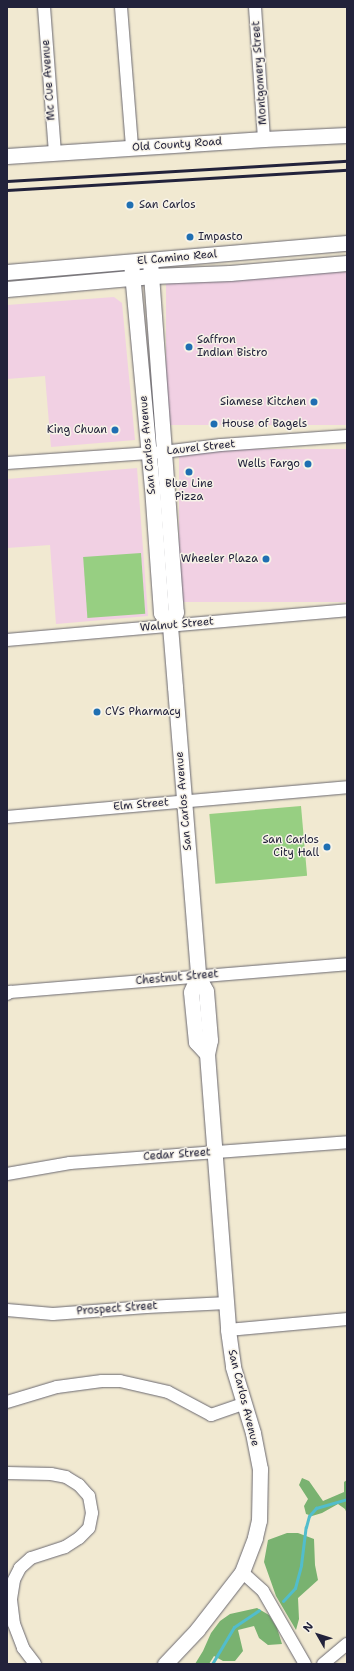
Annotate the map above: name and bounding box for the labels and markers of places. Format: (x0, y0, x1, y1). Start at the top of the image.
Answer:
place label: San Carlos (139, 198, 196, 212)
marker: San Carlos (124, 199, 136, 211)
place label: Impasto (198, 230, 243, 244)
marker: Impasto (185, 232, 195, 242)
place label: Saffron Indian Bistro (197, 334, 267, 360)
marker: Saffron Indian Bistro (184, 342, 194, 352)
place label: Siamese Kitchen (220, 395, 306, 409)
marker: Siamese Kitchen (309, 397, 319, 407)
place label: House of Bagels (222, 417, 307, 431)
marker: House of Bagels (209, 419, 219, 429)
place label: King Chuan (47, 423, 107, 437)
marker: King Chuan (110, 425, 120, 435)
place label: Wells Fargo (238, 457, 300, 471)
marker: Wells Fargo (303, 459, 313, 469)
marker: Blue Line Pizza (184, 467, 194, 477)
place label: Blue Line Pizza (165, 478, 213, 504)
place label: Wheeler Plaza (181, 552, 258, 566)
marker: Wheeler Plaza (261, 554, 271, 564)
place label: CVS Pharmacy (105, 705, 181, 719)
marker: CVS Pharmacy (92, 707, 102, 717)
place label: San Carlos City Hall (262, 834, 319, 860)
marker: San Carlos City Hall (322, 842, 332, 852)

